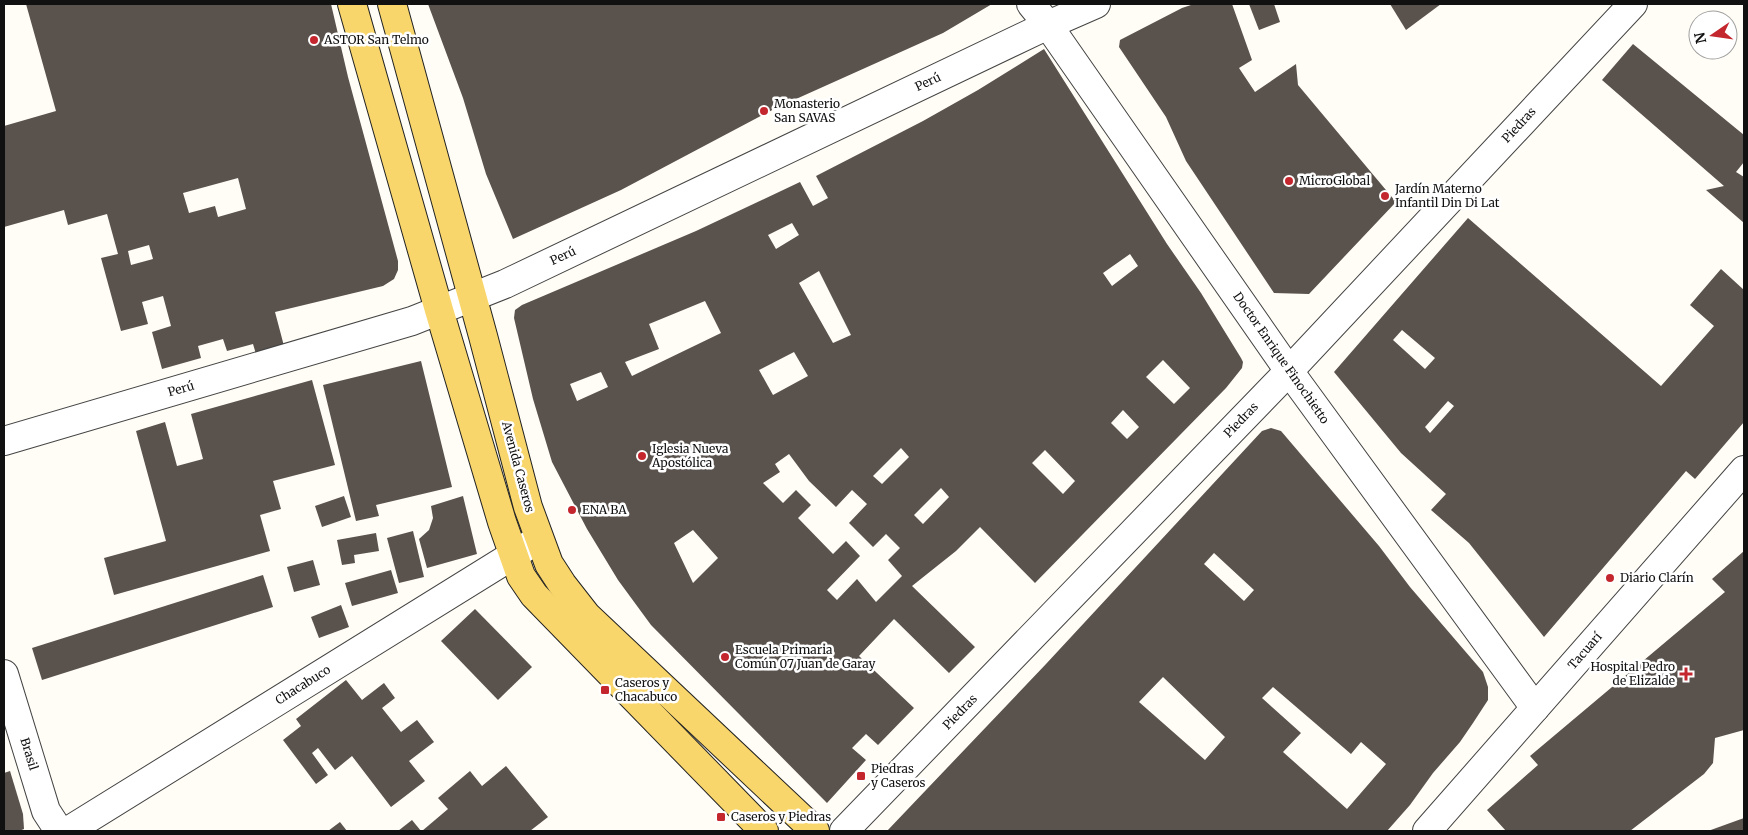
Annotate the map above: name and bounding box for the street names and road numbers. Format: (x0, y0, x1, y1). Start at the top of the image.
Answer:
street label: Perú (912, 69, 943, 94)
street label: Piedras (1499, 104, 1539, 145)
street label: Perú (547, 243, 578, 268)
street label: Doctor Enrique Finochietto (1230, 289, 1333, 426)
street label: Perú (166, 378, 196, 399)
street label: Piedras (1220, 399, 1261, 440)
street label: Avenida Caseros (499, 419, 538, 514)
street label: Tacuarí (1565, 628, 1605, 672)
street label: Chacabuco (272, 662, 333, 707)
street label: Piedras (939, 691, 980, 732)
street label: Brasil (17, 736, 42, 772)

